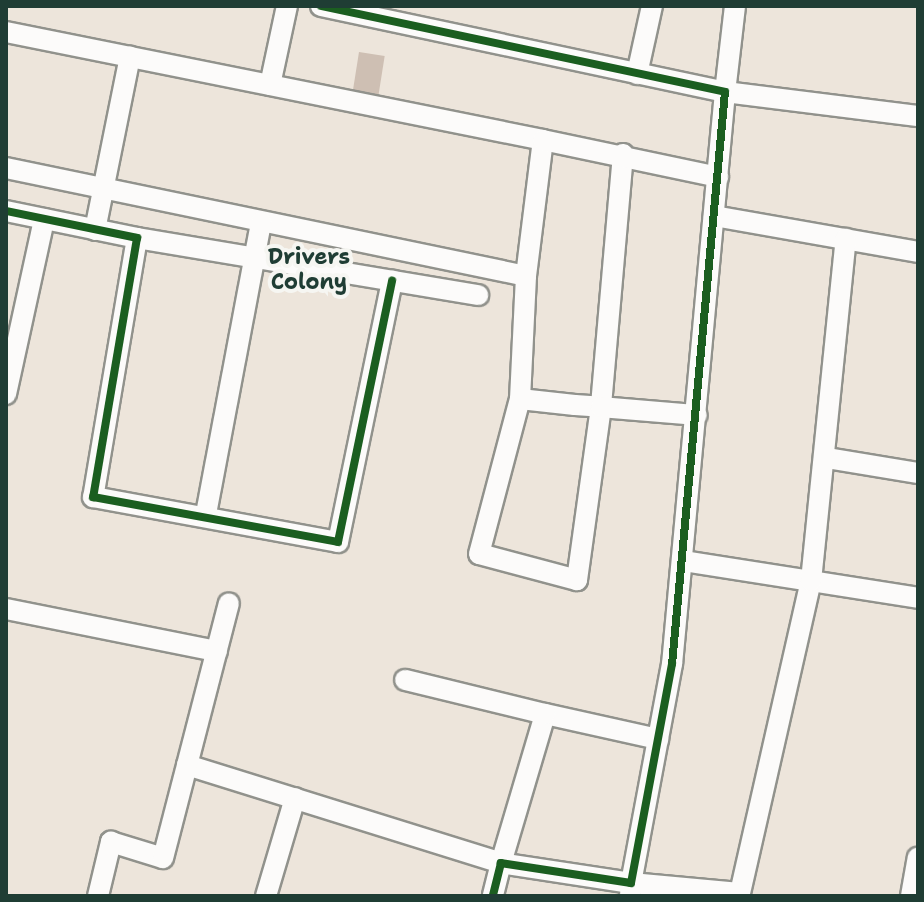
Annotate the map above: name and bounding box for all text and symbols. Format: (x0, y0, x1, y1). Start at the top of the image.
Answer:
district label: Drivers Colony (268, 243, 350, 294)

